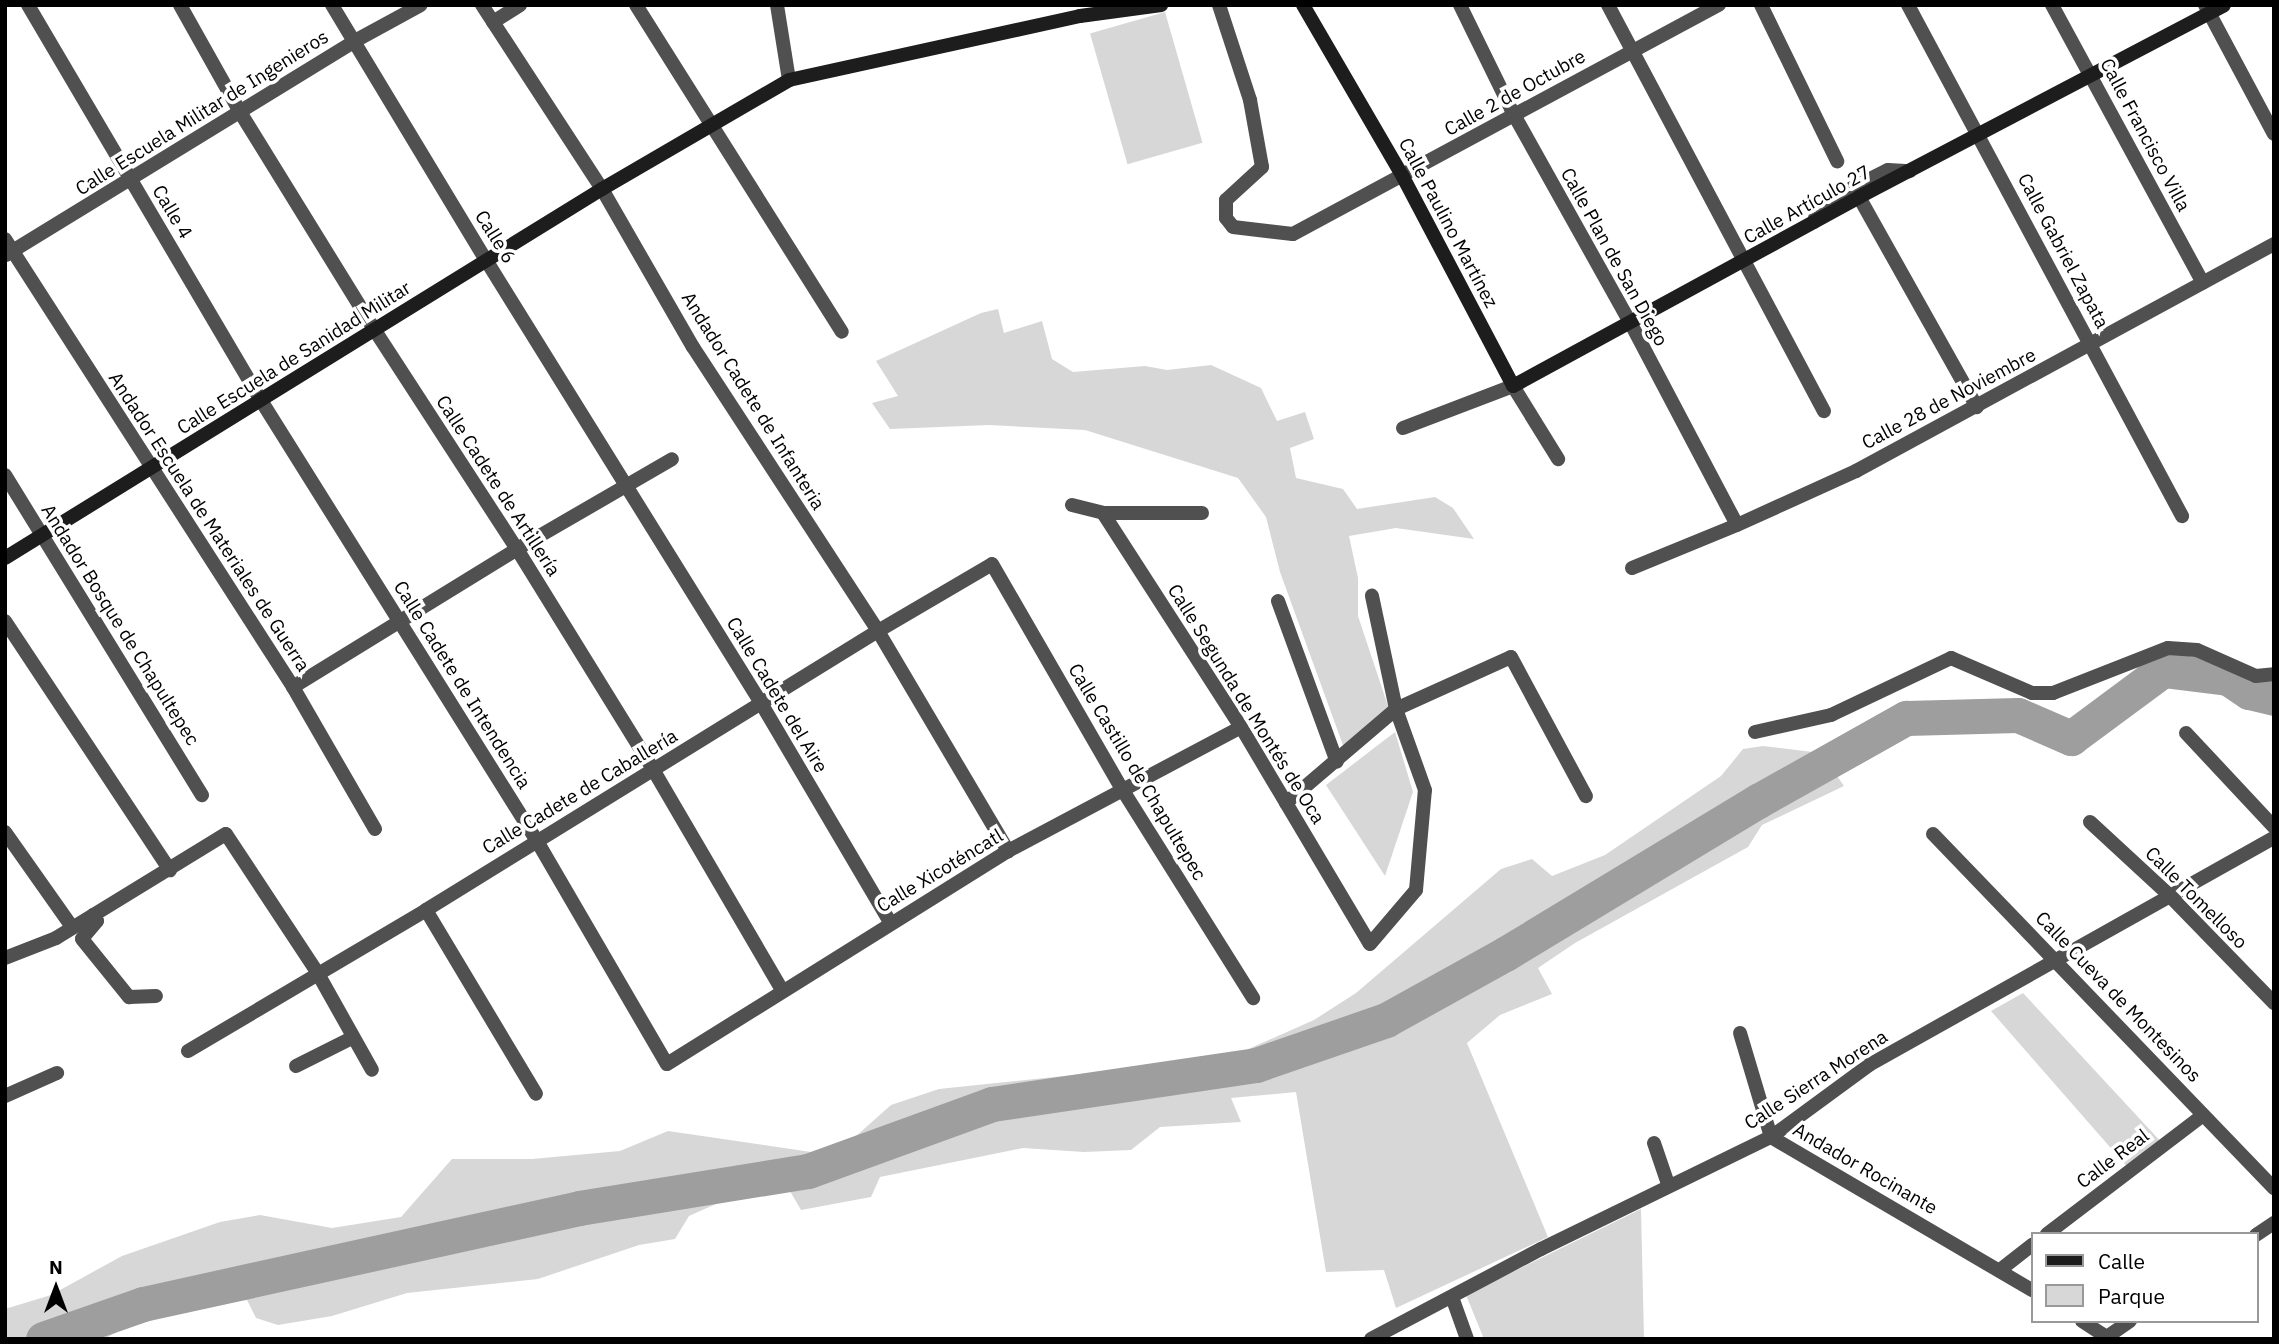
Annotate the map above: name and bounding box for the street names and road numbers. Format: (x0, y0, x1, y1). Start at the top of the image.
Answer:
street label: Calle Escuela Militar de Ingenieros (71, 25, 333, 201)
street label: Calle 2 de Octubre (1441, 45, 1589, 141)
street label: Calle Francisco Villa (2095, 55, 2195, 215)
street label: Calle Paulino Martínez (1394, 134, 1502, 312)
street label: Calle Artículo 27 (1740, 161, 1874, 249)
street label: Calle Plan de San Diego (1556, 164, 1672, 350)
street label: Calle Gabriel Zapata (2012, 170, 2114, 332)
street label: Calle 4 (147, 181, 197, 243)
street label: Calle 6 (470, 206, 520, 268)
street label: Calle Escuela de Sanidad Militar (173, 276, 415, 440)
street label: Andador Cadete de Infanteria (676, 288, 830, 514)
street label: Calle 28 de Noviembre (1858, 343, 2040, 455)
street label: Andador Escuela de Materiales de Guerra (104, 368, 314, 676)
street label: Calle Cadete de Artillería (431, 391, 565, 581)
street label: Andador Bosque de Chapultepec (36, 500, 204, 750)
street label: Calle Cadete de Intendencia (389, 577, 535, 793)
street label: Calle Segunda de Montés de Oca (1163, 580, 1329, 828)
street label: Calle Cadete del Aire (722, 613, 832, 777)
street label: Calle Castillo de Chapultepec (1063, 660, 1211, 884)
street label: Calle Cadete de Caballería (478, 725, 682, 859)
street label: Calle Xicoténcatl (873, 824, 1007, 918)
street label: Calle Tomelloso (2140, 842, 2252, 954)
street label: Calle Cueva de Montesinos (2031, 907, 2205, 1087)
street label: Calle Sierra Morena (1740, 1025, 1892, 1135)
street label: Andador Rocinante (1789, 1118, 1941, 1220)
street label: Calle Real (2072, 1124, 2154, 1194)

